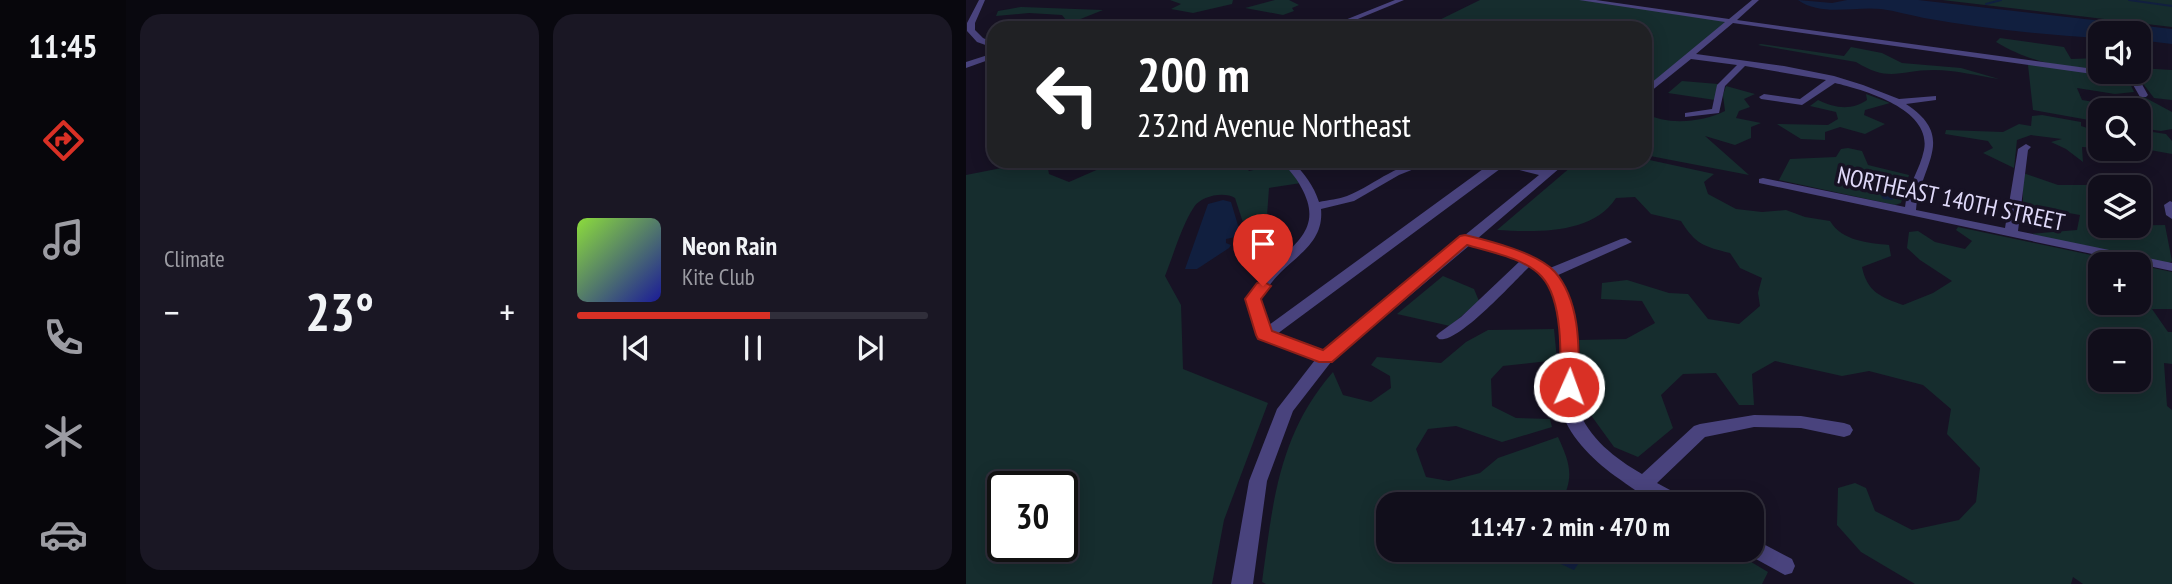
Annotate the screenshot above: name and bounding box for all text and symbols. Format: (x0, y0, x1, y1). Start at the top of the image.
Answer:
map controls (2088, 21, 2151, 392)
button: sound (2088, 21, 2151, 84)
text: 11:45 (28, 25, 98, 67)
text: 200 m (1137, 42, 1250, 106)
icon: left (1022, 49, 1113, 140)
button: search (2088, 98, 2151, 161)
text: 232nd Avenue Northeast (1137, 104, 1411, 146)
icon: directions (39, 116, 88, 165)
street label: NORTHEAST 140TH STREET (1834, 159, 2068, 238)
button: layers (2088, 175, 2151, 238)
pin (1233, 214, 1293, 286)
icon: music (39, 215, 88, 264)
icon: arrive (1244, 225, 1282, 263)
text: Neon Rain (682, 229, 777, 262)
text: Climate (164, 244, 225, 273)
button: + (2088, 252, 2151, 315)
text: Kite Club (682, 262, 755, 291)
text: 23° (305, 278, 374, 345)
text: − (164, 287, 180, 336)
text: + (499, 287, 515, 336)
icon: phone (39, 313, 88, 362)
icon: previous (617, 329, 655, 367)
icon: pause (734, 329, 772, 367)
icon: next (851, 329, 889, 367)
button: − (2088, 329, 2151, 392)
position arrow (1532, 350, 1606, 424)
icon: climate (39, 412, 88, 461)
speed limit sign: 30 (987, 471, 1078, 562)
icon: car (39, 510, 88, 559)
text: 11:47 · 2 min · 470 m (1470, 510, 1670, 543)

